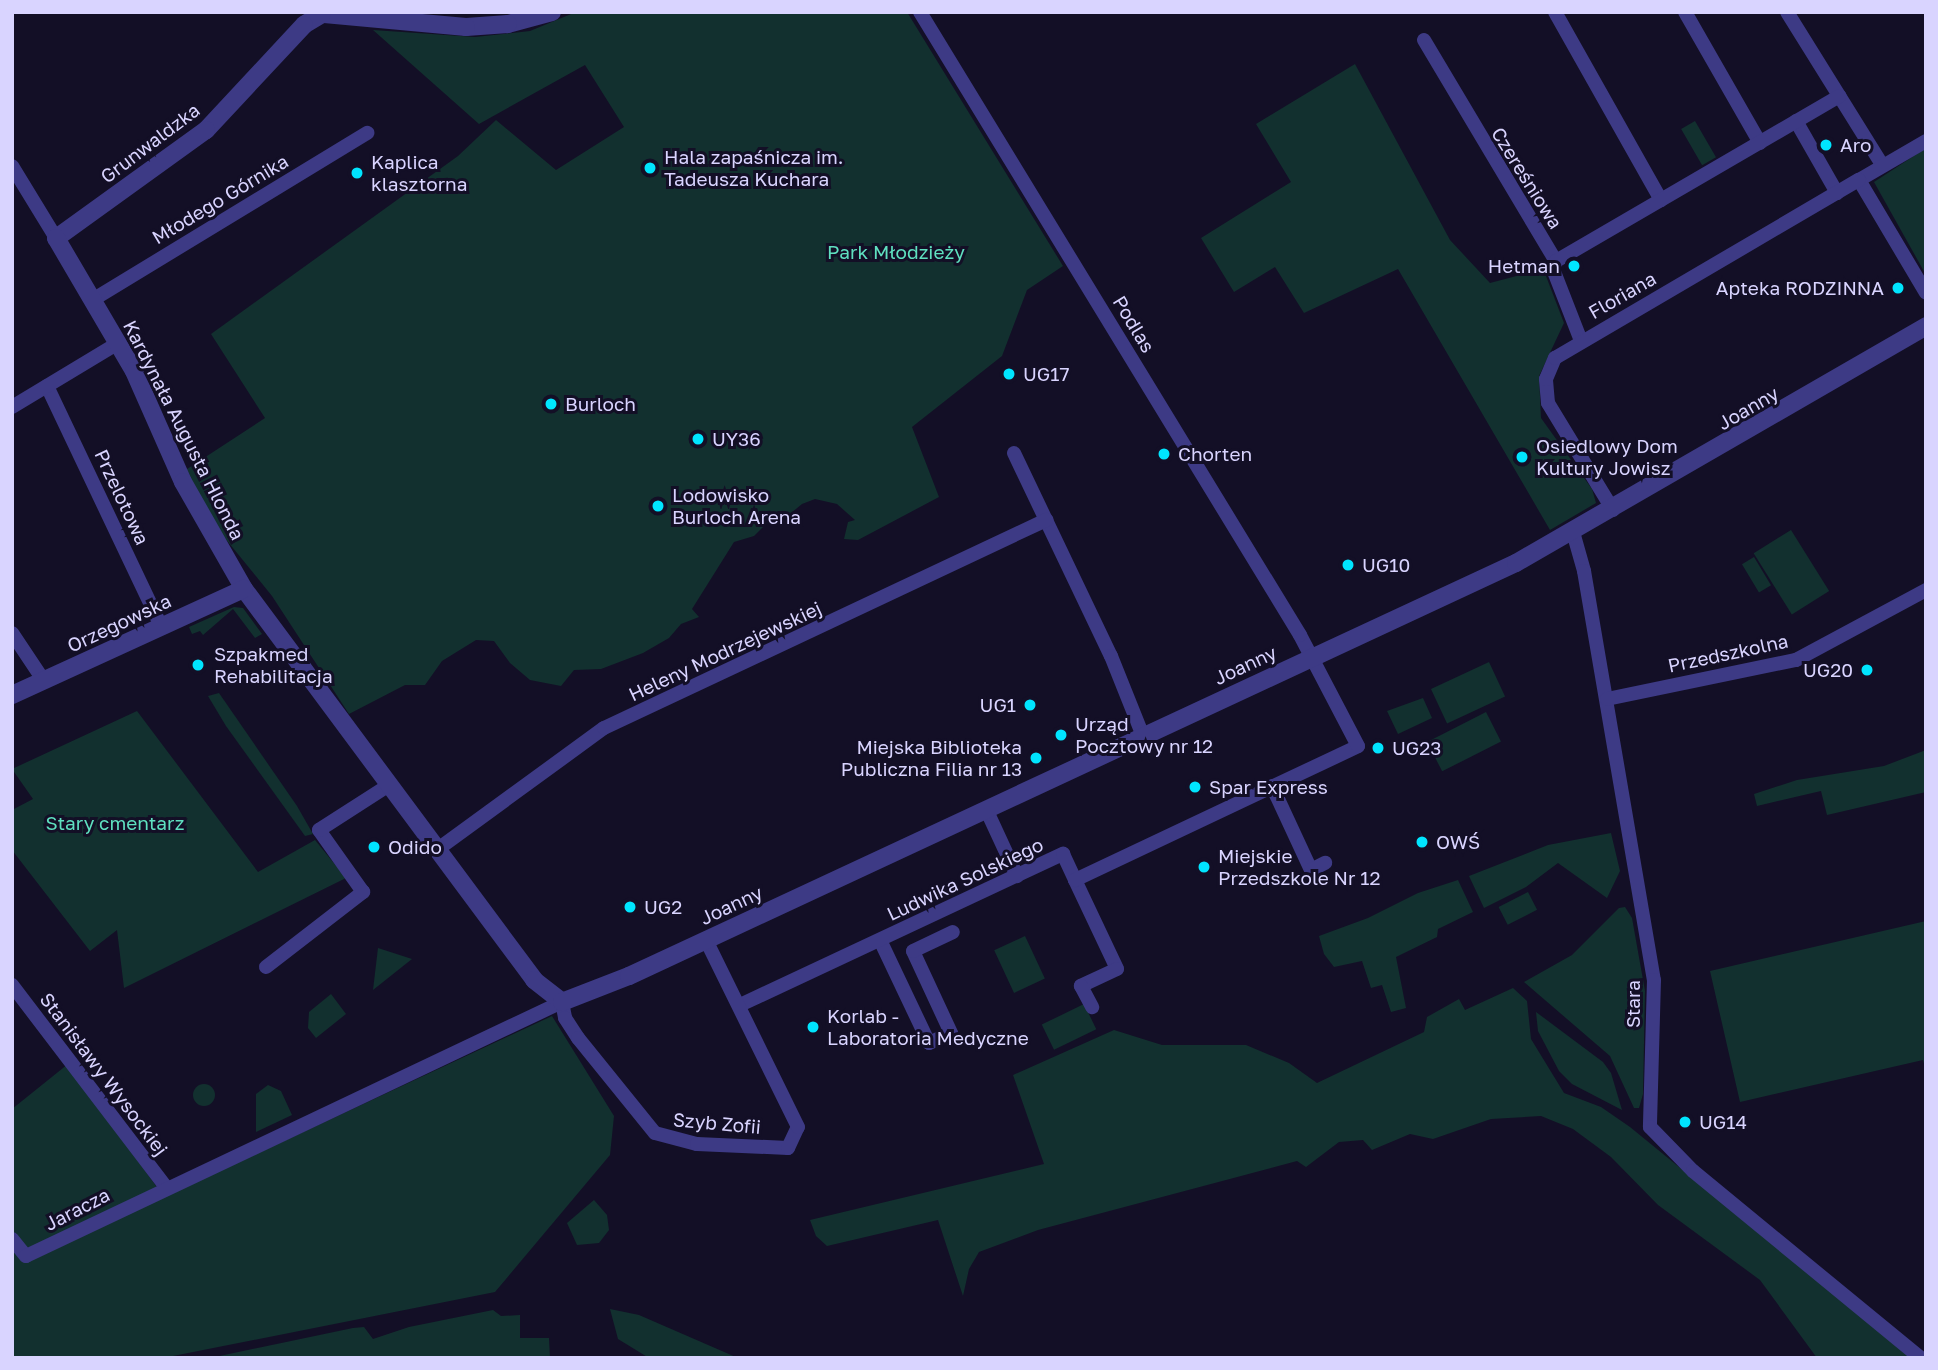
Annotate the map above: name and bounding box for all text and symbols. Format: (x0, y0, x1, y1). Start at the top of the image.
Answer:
street label: Grunwaldzka (96, 98, 204, 188)
street label: Czereśniowa (1487, 123, 1567, 233)
place label: Aro (1840, 134, 1871, 156)
marker: Aro (1818, 137, 1834, 153)
place label: Hala zapaśnicza im. Tadeusza Kuchara (664, 146, 844, 190)
street label: Młodego Górnika (148, 149, 292, 249)
place label: Kaplica klasztorna (371, 151, 468, 195)
marker: Hala zapaśnicza im. Tadeusza Kuchara (642, 160, 658, 176)
marker: Kaplica klasztorna (349, 165, 365, 181)
park label: Park Młodzieży (827, 241, 965, 263)
place label: Hetman (1488, 255, 1560, 277)
marker: Hetman (1566, 258, 1582, 274)
street label: Floriana (1584, 267, 1660, 323)
place label: Apteka RODZINNA (1716, 277, 1884, 299)
marker: Apteka RODZINNA (1890, 280, 1906, 296)
street label: Podlas (1108, 291, 1160, 357)
street label: Kardynała Augusta Hlonda (119, 316, 249, 544)
place label: UG17 (1023, 363, 1070, 385)
marker: UG17 (1001, 366, 1017, 382)
street label: Joanny (1714, 382, 1782, 434)
place label: Burloch (565, 393, 636, 415)
marker: Burloch (543, 396, 559, 412)
place label: UY36 (712, 428, 761, 450)
marker: UY36 (690, 431, 706, 447)
place label: Osiedlowy Dom Kultury Jowisz (1536, 435, 1678, 479)
place label: Chorten (1178, 443, 1252, 465)
street label: Przelotowa (90, 446, 154, 548)
marker: Chorten (1156, 446, 1172, 462)
marker: Osiedlowy Dom Kultury Jowisz (1514, 449, 1530, 465)
place label: Lodowisko Burloch Arena (672, 484, 801, 528)
marker: Lodowisko Burloch Arena (650, 498, 666, 514)
place label: UG10 (1362, 554, 1410, 576)
marker: UG10 (1340, 557, 1356, 573)
street label: Orzegowska (63, 589, 175, 657)
street label: Heleny Modrzejewskiej (625, 596, 825, 706)
street label: Przedszkolna (1666, 629, 1790, 677)
street label: Joanny (1210, 641, 1280, 689)
place label: Szpakmed Rehabilitacja (214, 643, 333, 687)
marker: Szpakmed Rehabilitacja (188, 655, 208, 675)
place label: UG20 (1803, 659, 1853, 681)
marker: UG20 (1859, 662, 1875, 678)
place label: UG1 (980, 694, 1016, 716)
marker: UG1 (1022, 697, 1038, 713)
place label: Urząd Pocztowy nr 12 (1075, 713, 1213, 757)
marker: Urząd Pocztowy nr 12 (1053, 727, 1069, 743)
place label: Miejska Biblioteka Publiczna Filia nr 13 (841, 736, 1022, 780)
place label: UG23 (1392, 737, 1441, 759)
marker: UG23 (1370, 740, 1386, 756)
marker: Miejska Biblioteka Publiczna Filia nr 13 (1028, 750, 1044, 766)
place label: Spar Express (1209, 776, 1328, 798)
marker: Spar Express (1187, 779, 1203, 795)
park label: Stary cmentarz (46, 812, 184, 834)
place label: OWŚ (1436, 831, 1480, 853)
street label: Ludwika Solskiego (883, 833, 1047, 925)
marker: OWŚ (1414, 834, 1430, 850)
place label: Odido (388, 836, 442, 858)
marker: Odido (366, 839, 382, 855)
place label: Miejskie Przedszkole Nr 12 (1218, 845, 1380, 889)
marker: Miejskie Przedszkole Nr 12 (1196, 859, 1212, 875)
street label: Joanny (696, 881, 766, 929)
place label: UG2 (644, 896, 682, 918)
marker: UG2 (622, 899, 638, 915)
street label: Stara (1622, 980, 1644, 1028)
street label: Stanisławy Wysockiej (35, 988, 173, 1160)
place label: Korlab - Laboratoria Medyczne (827, 1005, 1029, 1049)
marker: Korlab - Laboratoria Medyczne (805, 1019, 821, 1035)
street label: Szyb Zofii (672, 1108, 762, 1138)
place label: UG14 (1699, 1111, 1747, 1133)
marker: UG14 (1677, 1114, 1693, 1130)
street label: Jaracza (41, 1183, 113, 1235)

